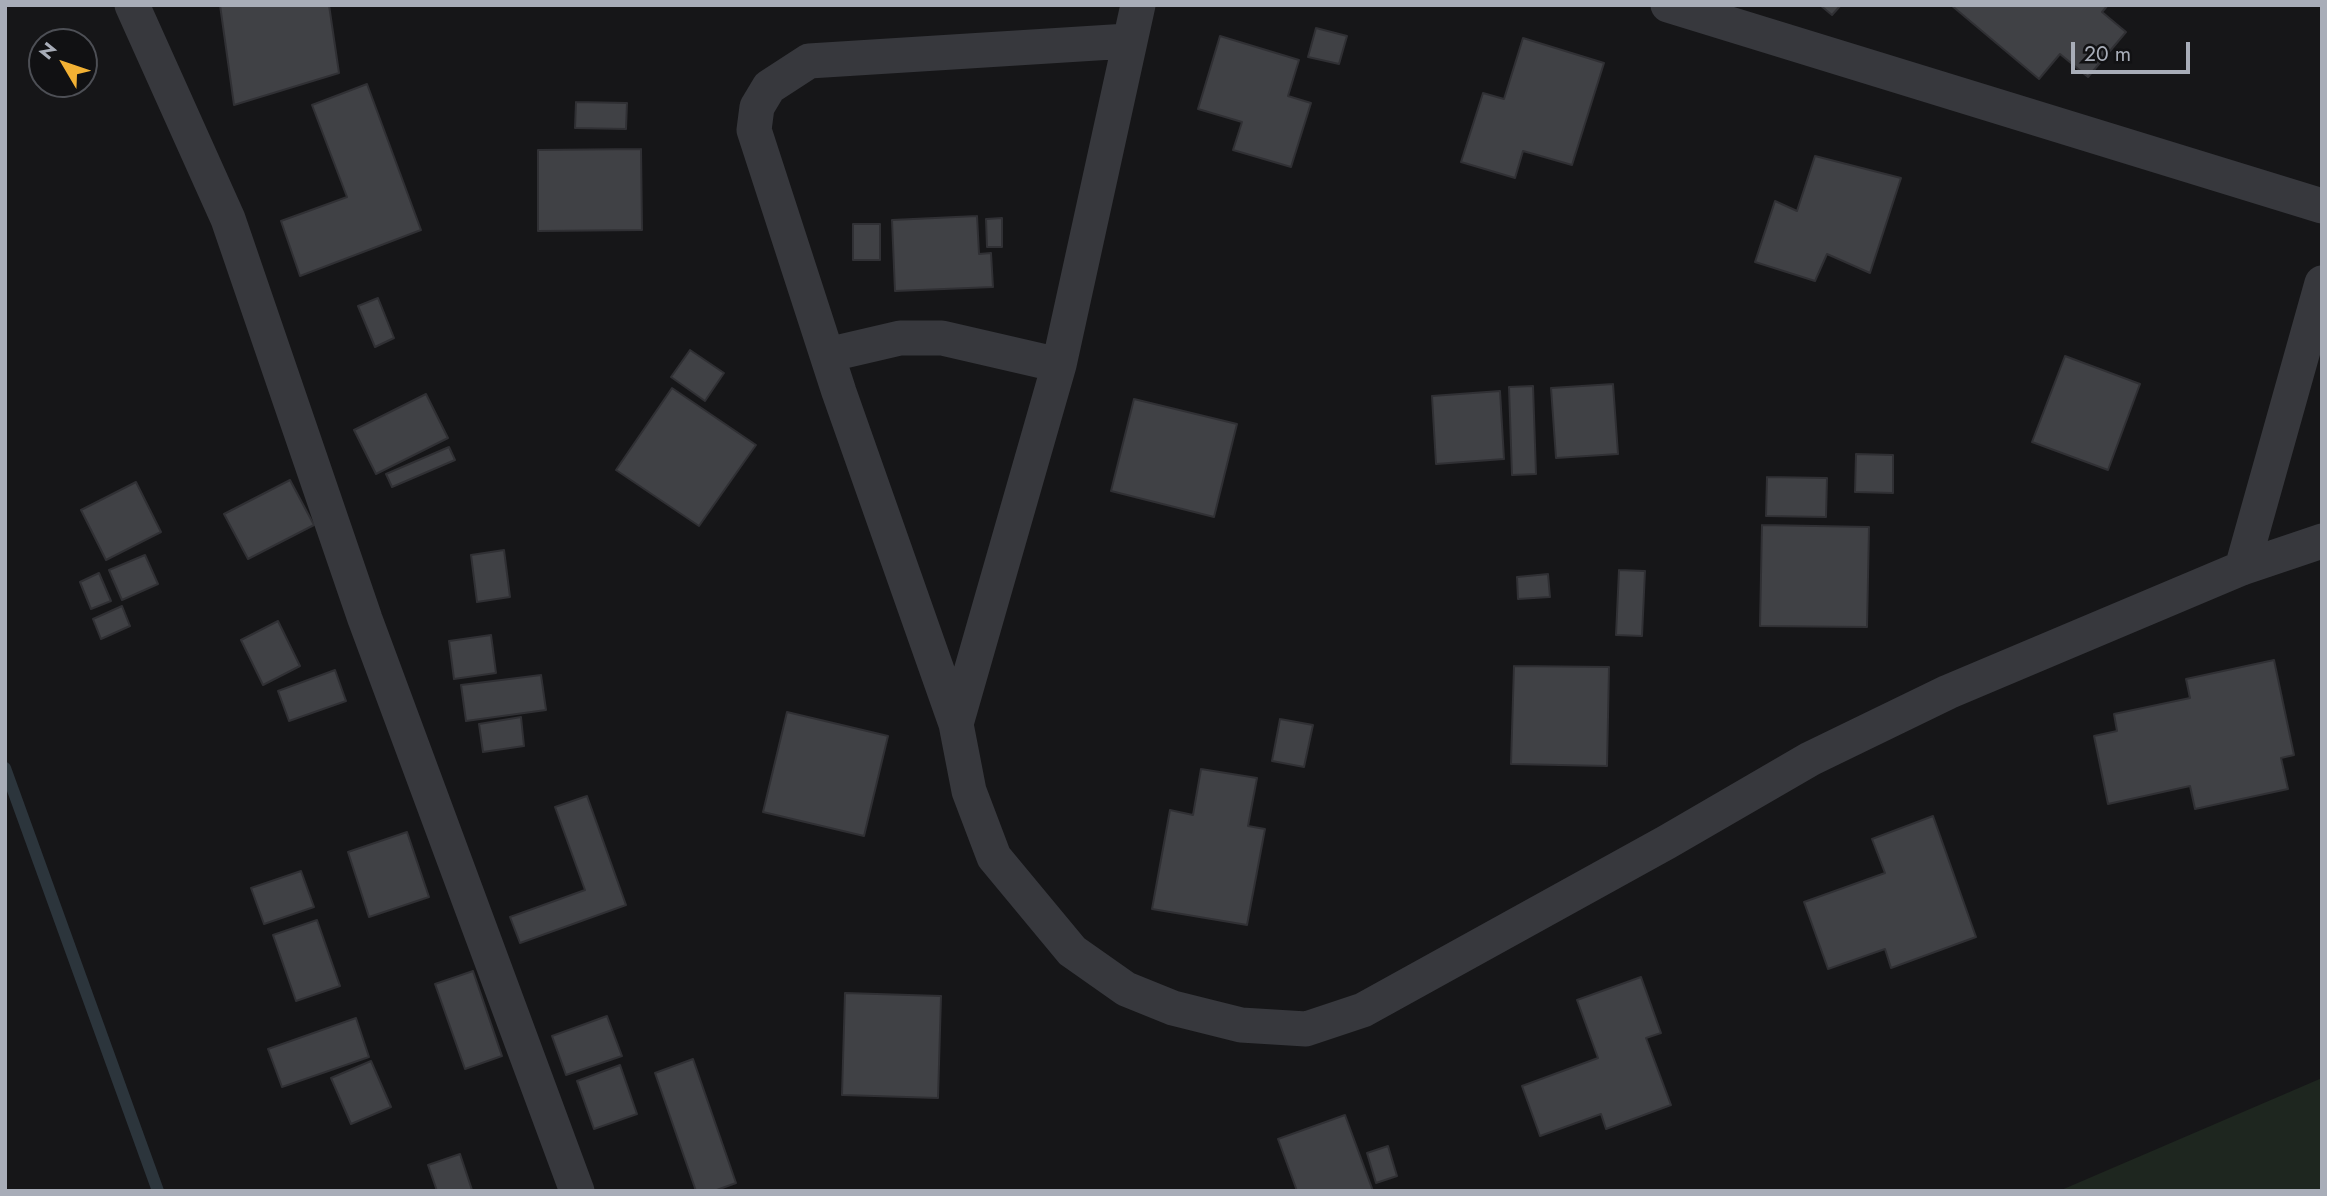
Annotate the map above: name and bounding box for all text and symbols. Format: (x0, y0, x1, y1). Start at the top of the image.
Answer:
north arrow (28, 28, 98, 98)
scale bar (2075, 28, 2194, 72)
text: N (33, 36, 63, 65)
text: 20 m (2084, 39, 2131, 69)

